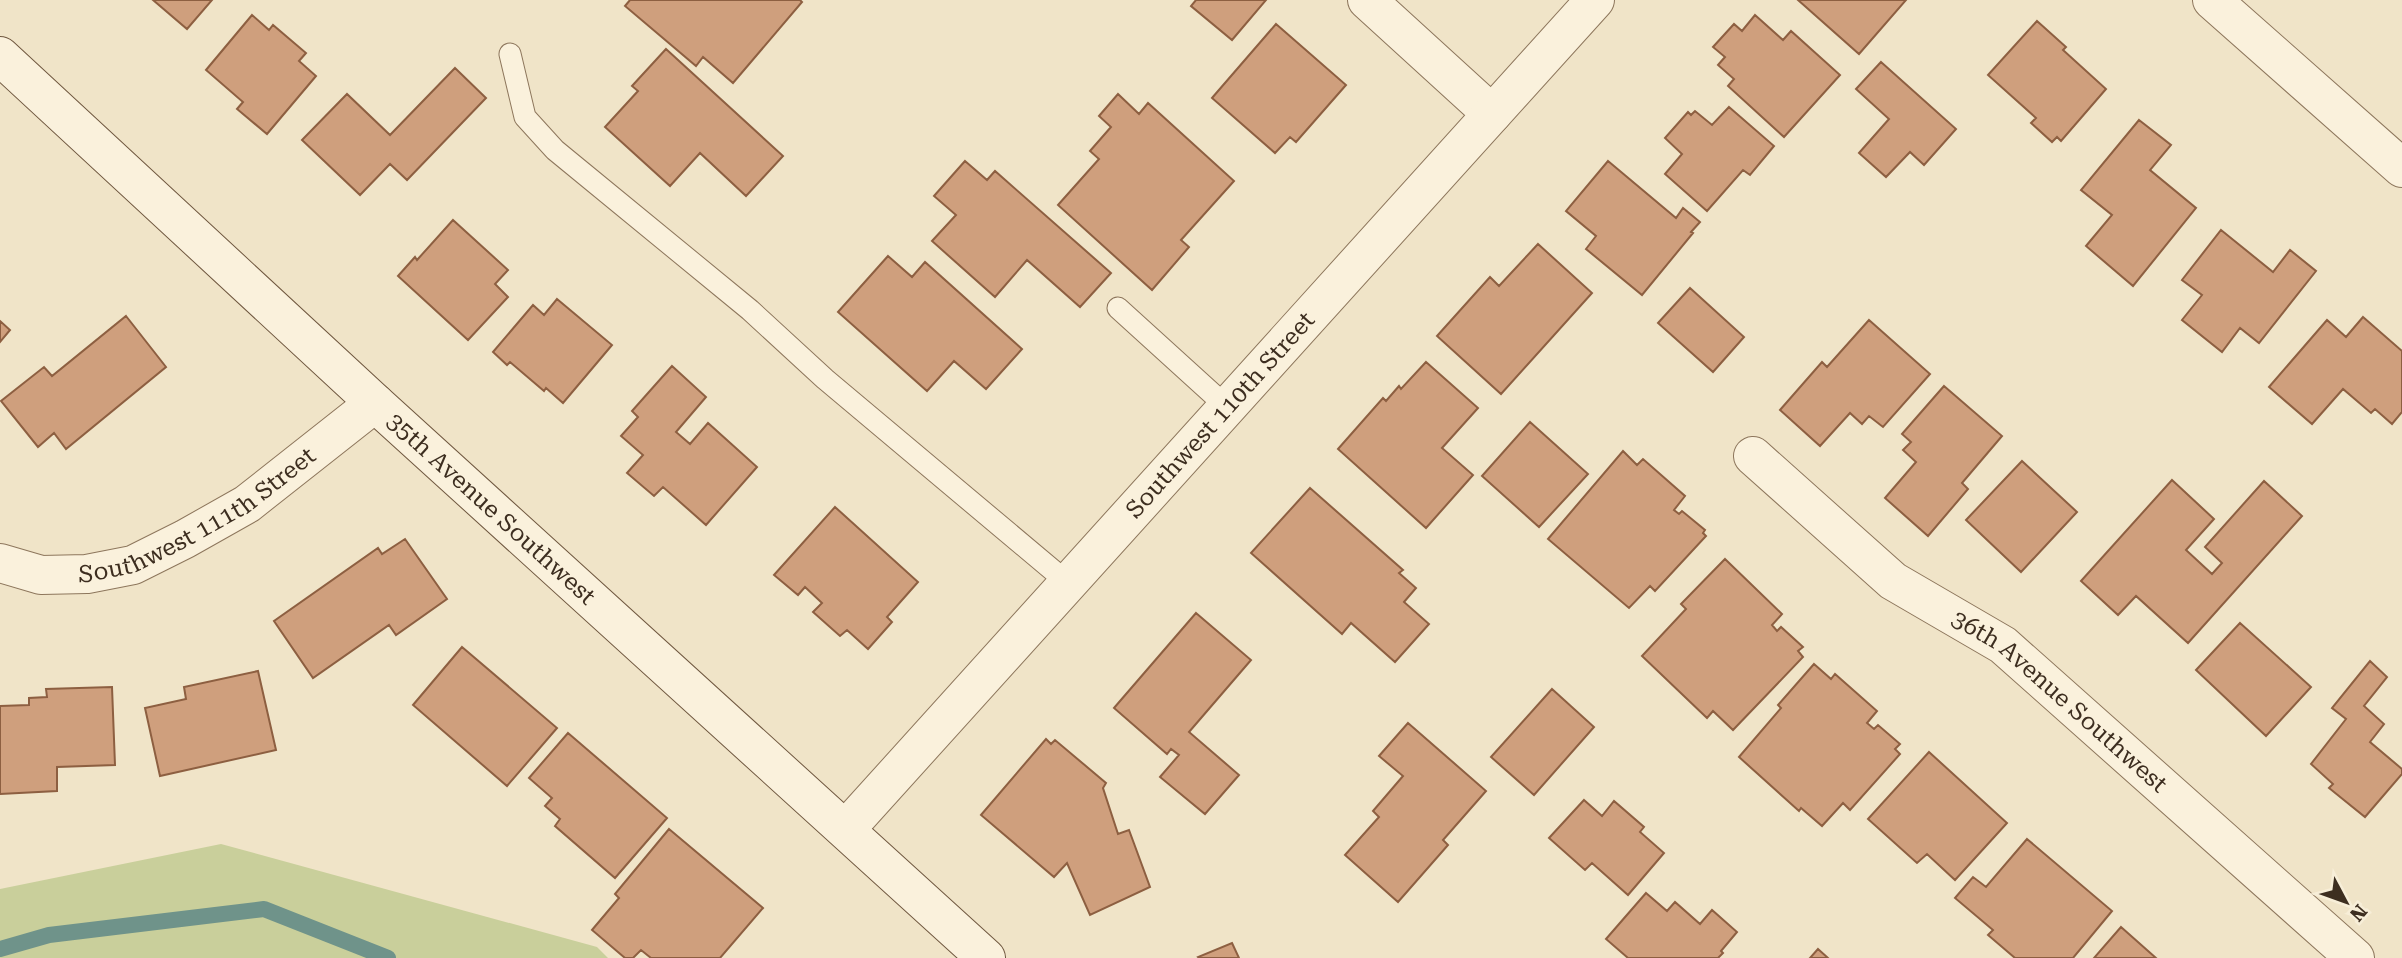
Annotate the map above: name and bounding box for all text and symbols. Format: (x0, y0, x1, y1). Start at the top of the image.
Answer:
street label: Southwest 110th Street (1120, 306, 1320, 524)
street label: 35th Avenue Southwest (381, 407, 601, 610)
street label: Southwest 111th Street (78, 442, 321, 588)
street label: 36th Avenue Southwest (1947, 604, 2173, 798)
north arrow (2311, 867, 2381, 937)
text: N (2345, 900, 2372, 926)

